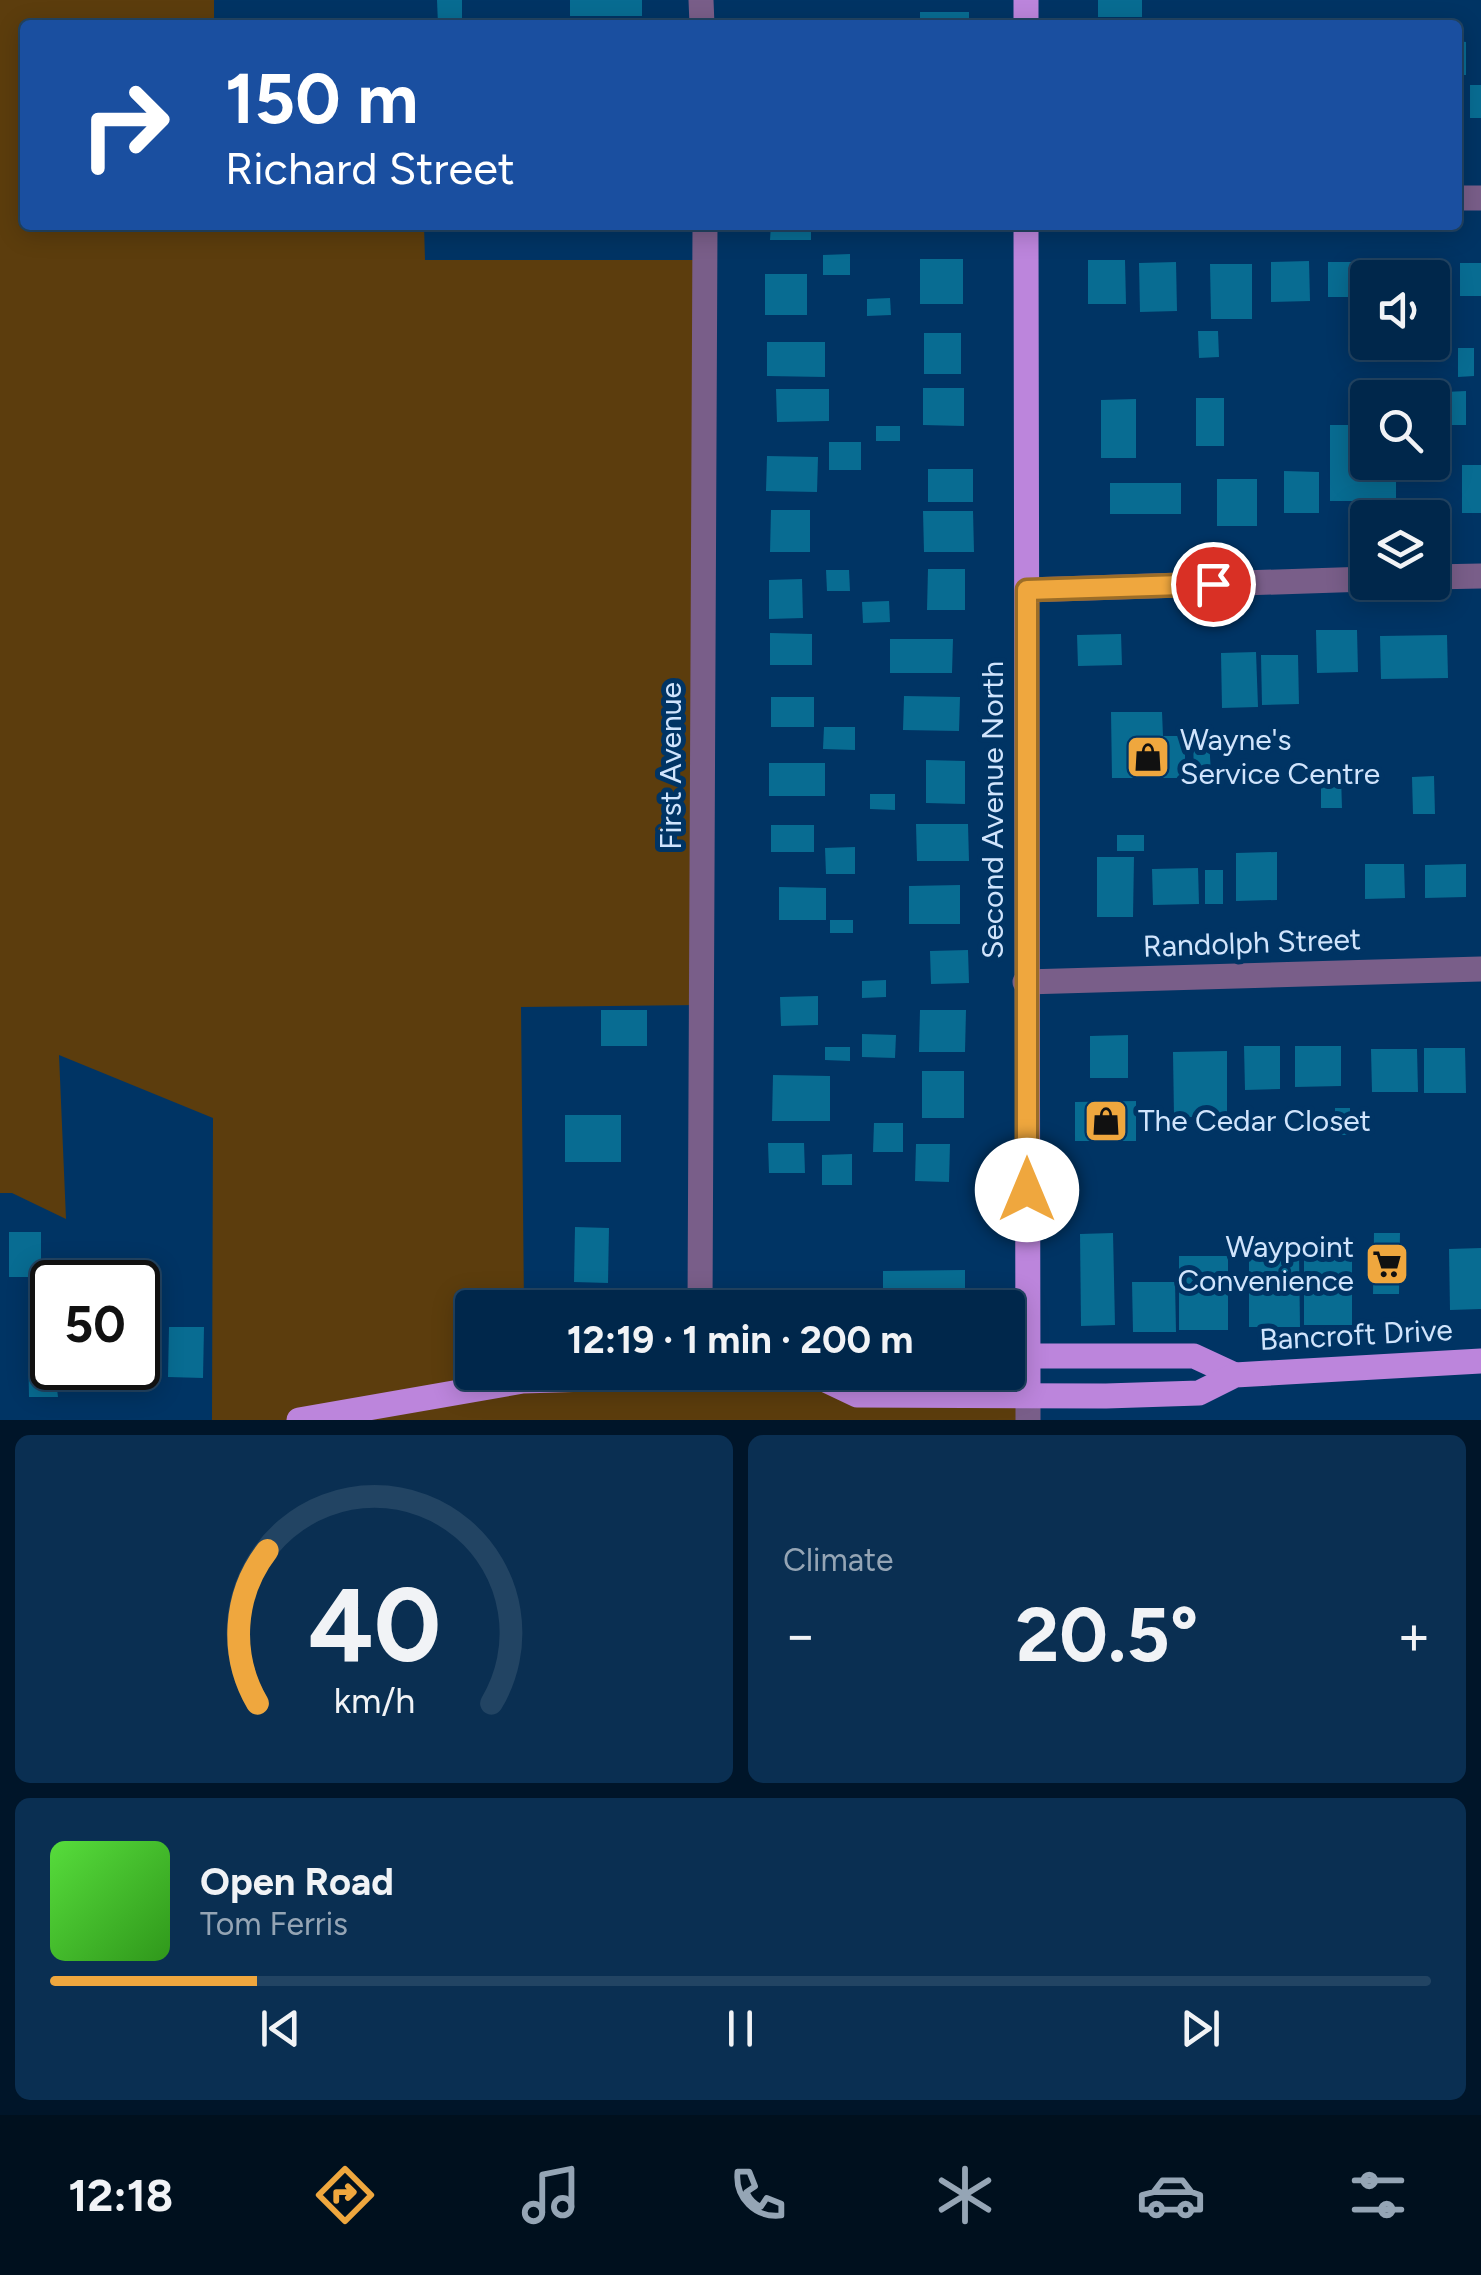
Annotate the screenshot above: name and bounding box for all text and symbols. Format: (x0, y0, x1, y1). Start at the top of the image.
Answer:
text: 150 m (225, 56, 418, 141)
icon: right (60, 60, 190, 190)
text: Richard Street (225, 141, 515, 195)
map controls (1350, 260, 1450, 600)
button: sound (1350, 260, 1450, 360)
button: search (1350, 380, 1450, 480)
button: layers (1350, 500, 1450, 600)
pin (1171, 542, 1256, 627)
icon: arrive (1186, 557, 1241, 612)
street label: Second Avenue North (974, 661, 1011, 959)
street label: First Avenue (652, 682, 689, 850)
place label: Wayne's Service Centre (1180, 721, 1380, 792)
shop icon: Wayne's Service Centre (1125, 734, 1171, 780)
street label: Randolph Street (1142, 920, 1362, 965)
shop icon: The Cedar Closet (1083, 1098, 1129, 1144)
place label: The Cedar Closet (1138, 1102, 1371, 1139)
position arrow (975, 1138, 1079, 1242)
place label: Waypoint Convenience (1177, 1228, 1354, 1299)
supermarket icon: Waypoint Convenience (1364, 1241, 1410, 1287)
speed limit sign: 50 (30, 1260, 160, 1390)
street label: Bancroft Drive (1258, 1311, 1453, 1358)
text: 12:19 · 1 min · 200 m (567, 1317, 913, 1363)
text: Climate (783, 1541, 894, 1579)
text: 40 (307, 1562, 441, 1687)
text: 20.5° (1016, 1590, 1198, 1680)
text: − (783, 1602, 817, 1668)
text: + (1397, 1602, 1431, 1668)
text: km/h (333, 1679, 415, 1722)
text: Open Road (200, 1859, 394, 1905)
text: Tom Ferris (200, 1905, 348, 1943)
icon: previous (253, 2001, 308, 2056)
icon: pause (713, 2001, 768, 2056)
icon: next (1173, 2001, 1228, 2056)
icon: directions (310, 2160, 380, 2230)
icon: music (516, 2160, 586, 2230)
icon: phone (723, 2160, 793, 2230)
icon: climate (930, 2160, 1000, 2230)
icon: car (1136, 2160, 1206, 2230)
icon: filters (1343, 2160, 1413, 2230)
text: 12:18 (68, 2168, 173, 2222)

